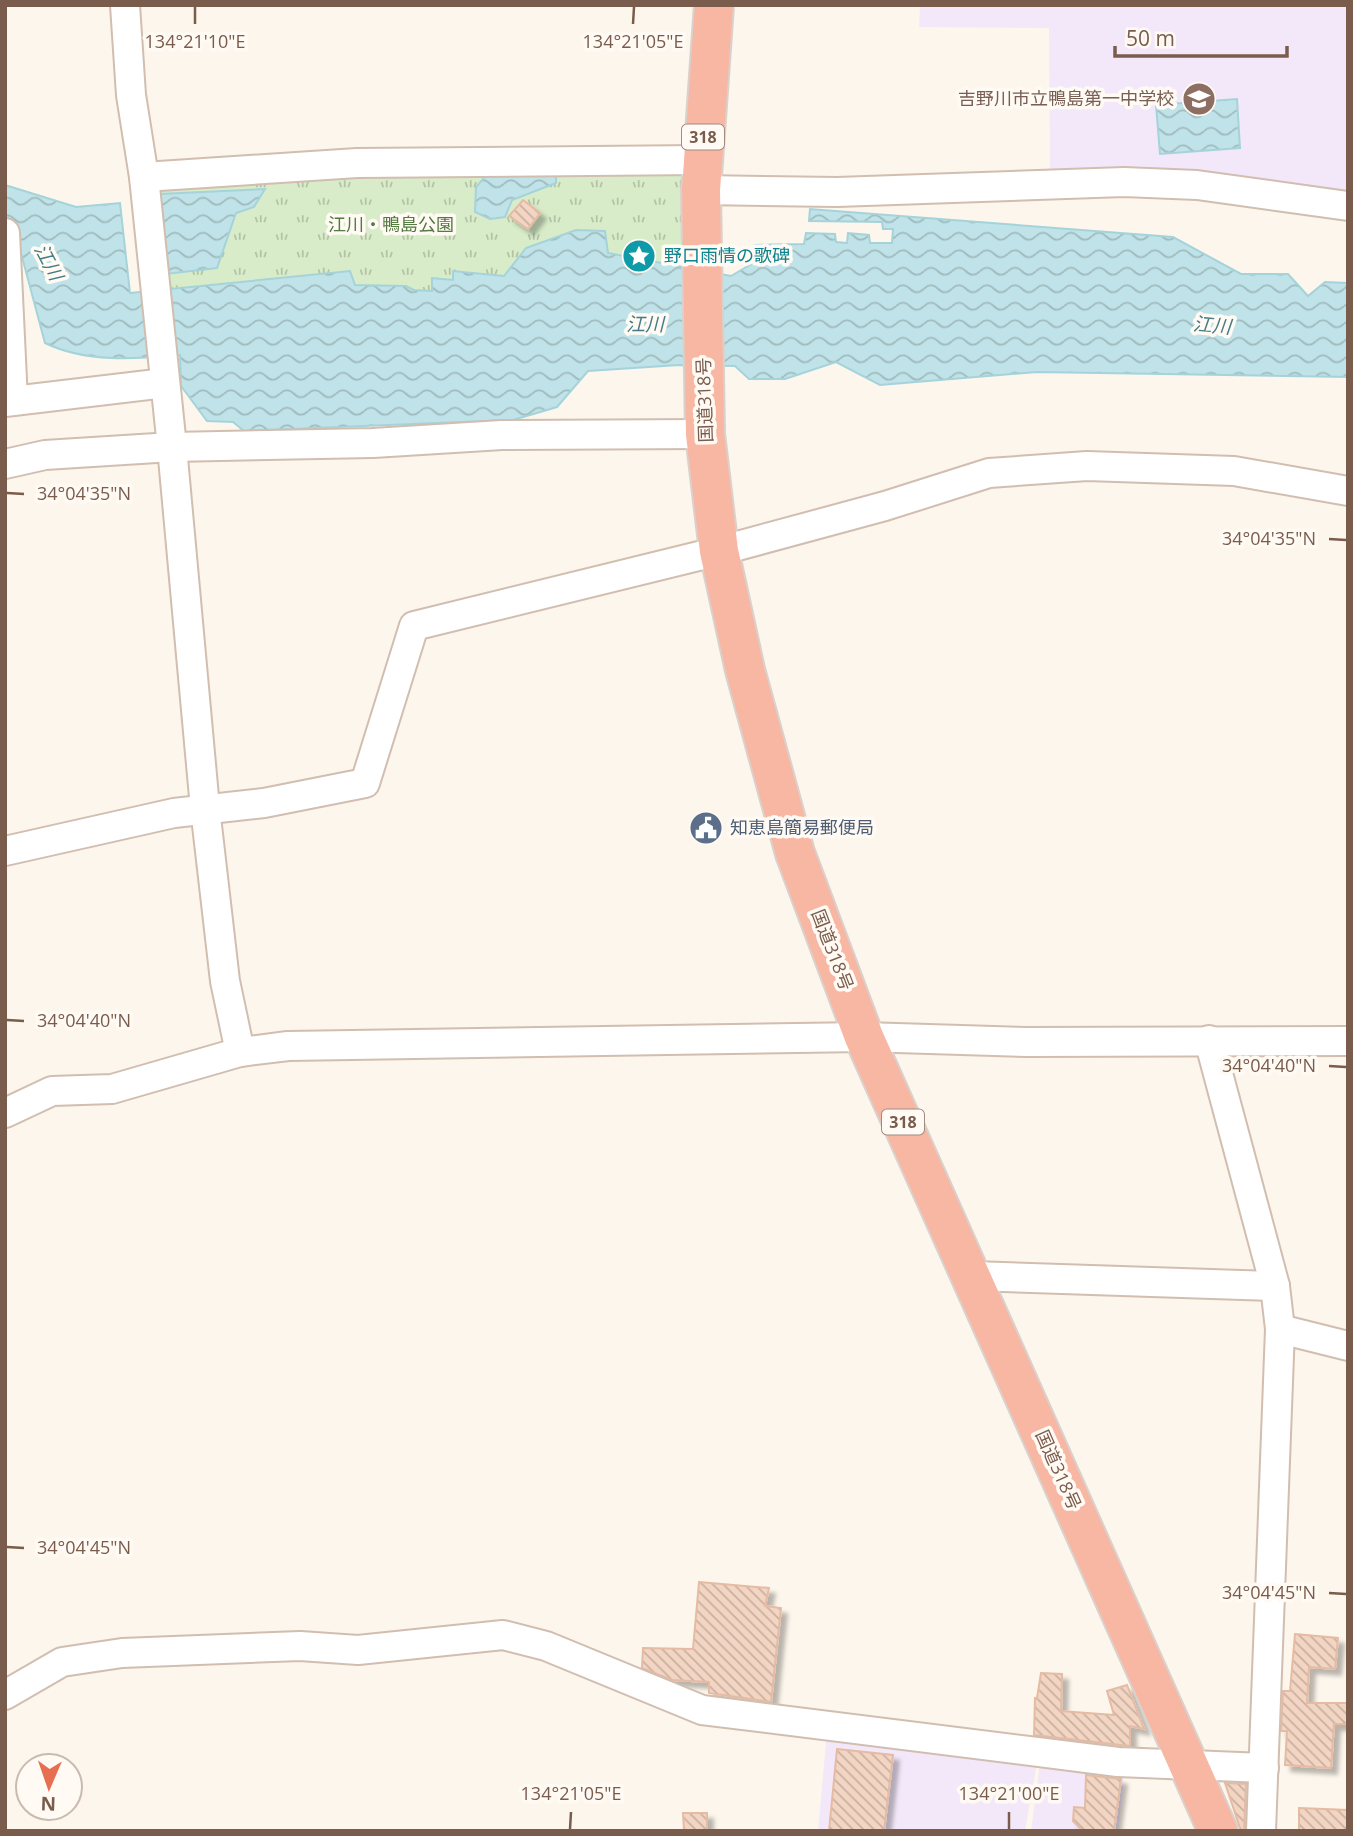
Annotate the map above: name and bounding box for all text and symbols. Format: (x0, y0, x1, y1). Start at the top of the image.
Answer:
scale bar (1115, 14, 1286, 58)
text: 50 m (1126, 24, 1175, 52)
text: 134°21'10"E (145, 29, 245, 53)
text: 134°21'05"E (583, 29, 683, 53)
school or university icon: 吉野川市立鴨島第一中学校 (1180, 80, 1218, 118)
place label: 吉野川市立鴨島第一中学校 (958, 86, 1174, 110)
road number: 318 (682, 125, 724, 150)
park label: 江川・鴨島公園 (328, 212, 454, 236)
place icon: 野口雨情の歌碑 (620, 237, 658, 275)
water label: 江川 (29, 239, 70, 287)
place label: 野口雨情の歌碑 (664, 243, 790, 267)
water label: 江川 (1192, 310, 1234, 340)
water label: 江川 (626, 311, 666, 337)
street label: 国道318号 (691, 357, 717, 443)
text: 34°04'35"N (37, 481, 131, 505)
text: 34°04'35"N (1222, 526, 1316, 550)
public building icon: 知恵島簡易郵便局 (687, 809, 725, 847)
place label: 知恵島簡易郵便局 (730, 815, 874, 839)
street label: 国道318号 (807, 906, 859, 994)
text: 34°04'40"N (37, 1008, 131, 1032)
text: 34°04'40"N (1222, 1053, 1316, 1077)
road number: 318 (882, 1110, 924, 1134)
street label: 国道318号 (1031, 1426, 1087, 1513)
text: 34°04'45"N (37, 1535, 131, 1559)
text: 34°04'45"N (1222, 1580, 1316, 1604)
north arrow (14, 1752, 84, 1822)
text: 134°21'05"E (521, 1781, 621, 1805)
text: 134°21'00"E (959, 1781, 1059, 1805)
text: N (40, 1791, 57, 1817)

